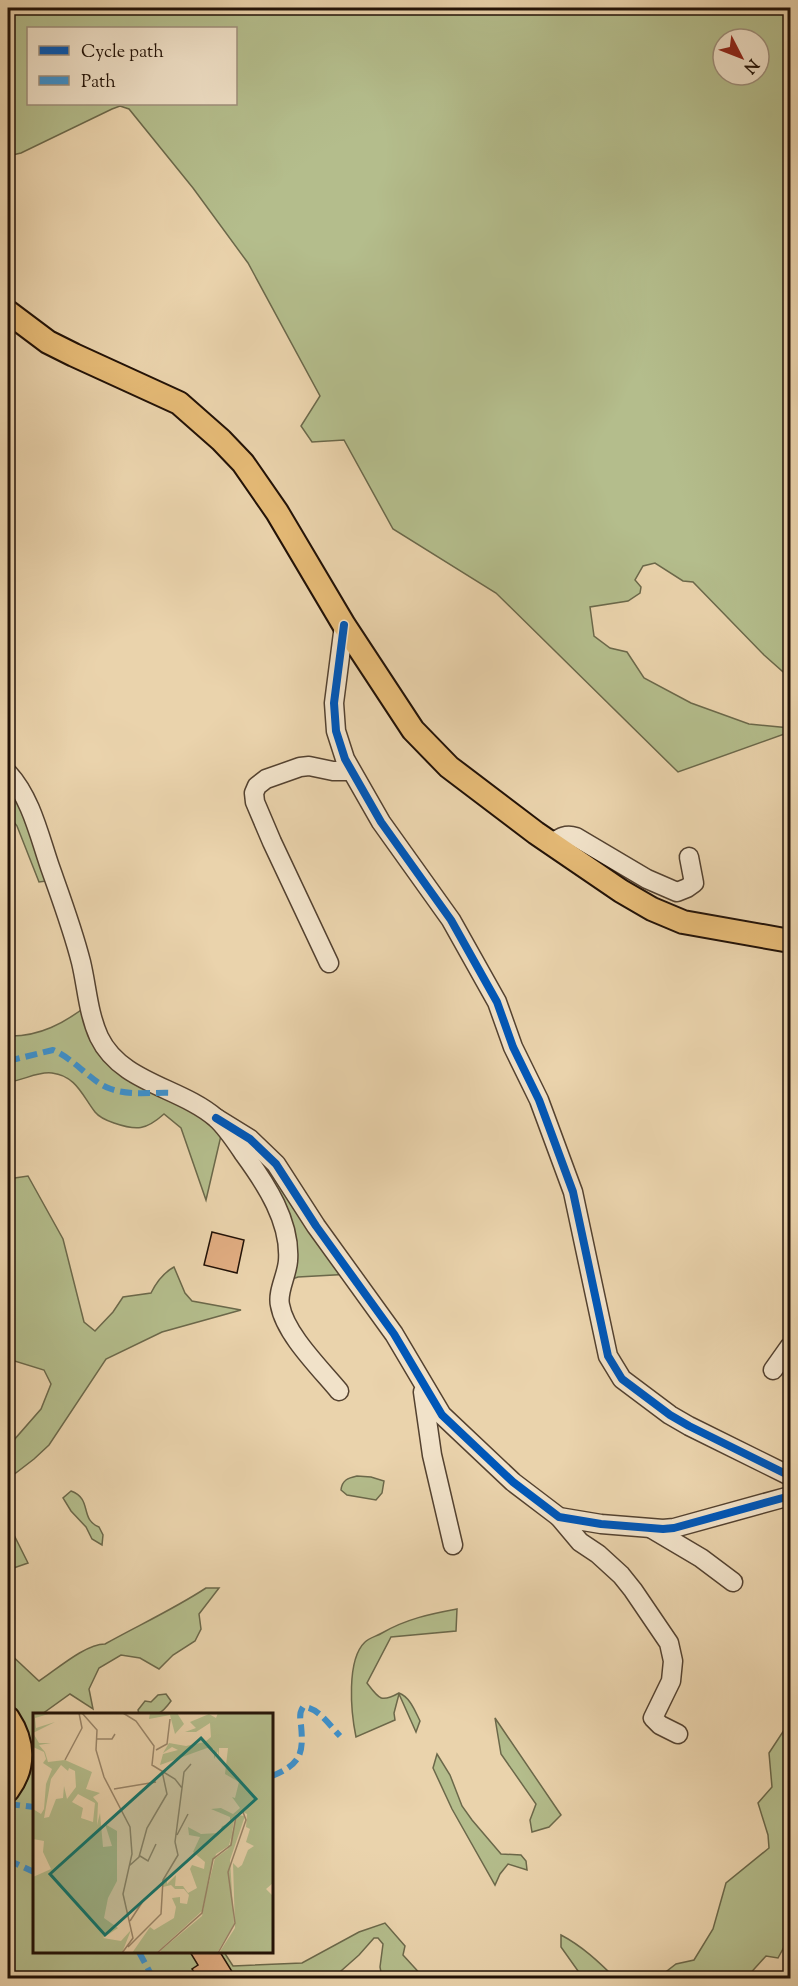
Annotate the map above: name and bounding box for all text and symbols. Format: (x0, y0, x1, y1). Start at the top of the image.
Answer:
legend (27, 27, 237, 105)
north arrow (711, 27, 771, 87)
text: Cycle path (81, 40, 164, 66)
text: N (737, 53, 763, 78)
text: Path (81, 70, 116, 96)
inset map (33, 1713, 273, 1953)

